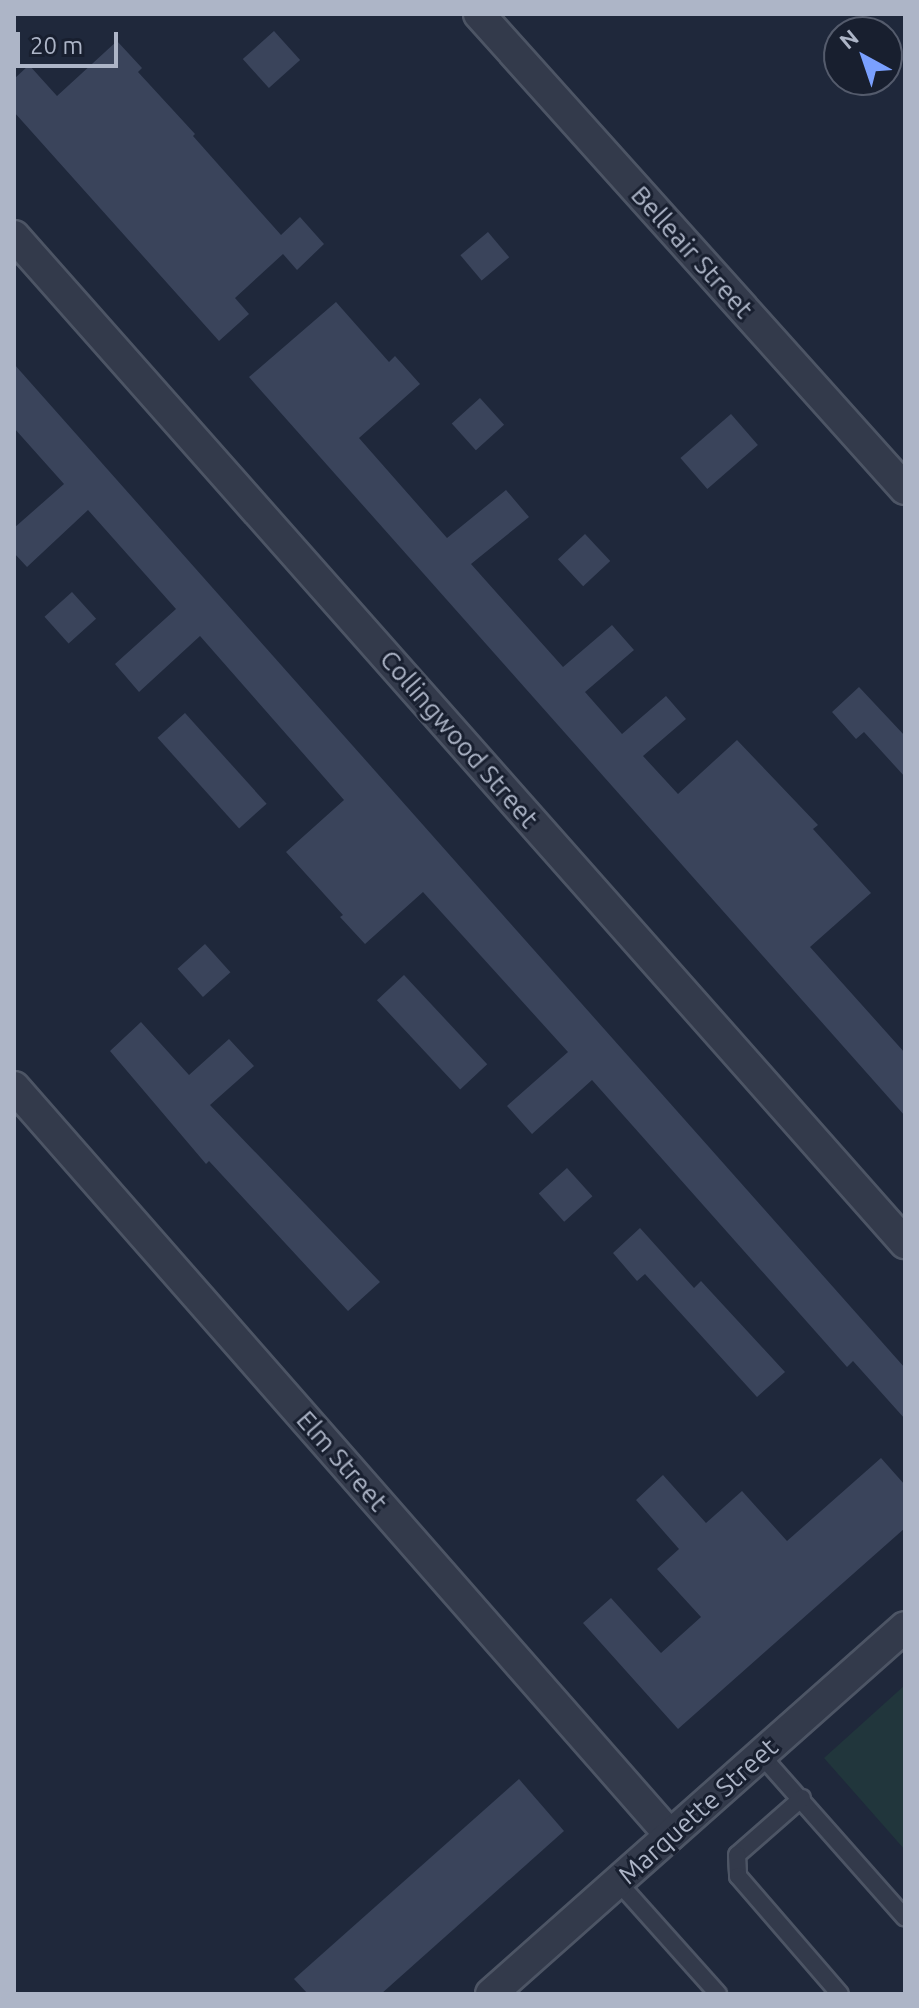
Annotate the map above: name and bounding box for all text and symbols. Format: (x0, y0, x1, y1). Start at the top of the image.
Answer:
scale bar (20, 16, 122, 66)
north arrow (823, 16, 903, 96)
text: N (834, 24, 863, 54)
text: 20 m (30, 32, 83, 59)
street label: Belleair Street (625, 180, 759, 324)
street label: Collingwood Street (373, 644, 545, 834)
street label: Elm Street (290, 1405, 394, 1517)
street label: Marquette Street (612, 1731, 784, 1891)

